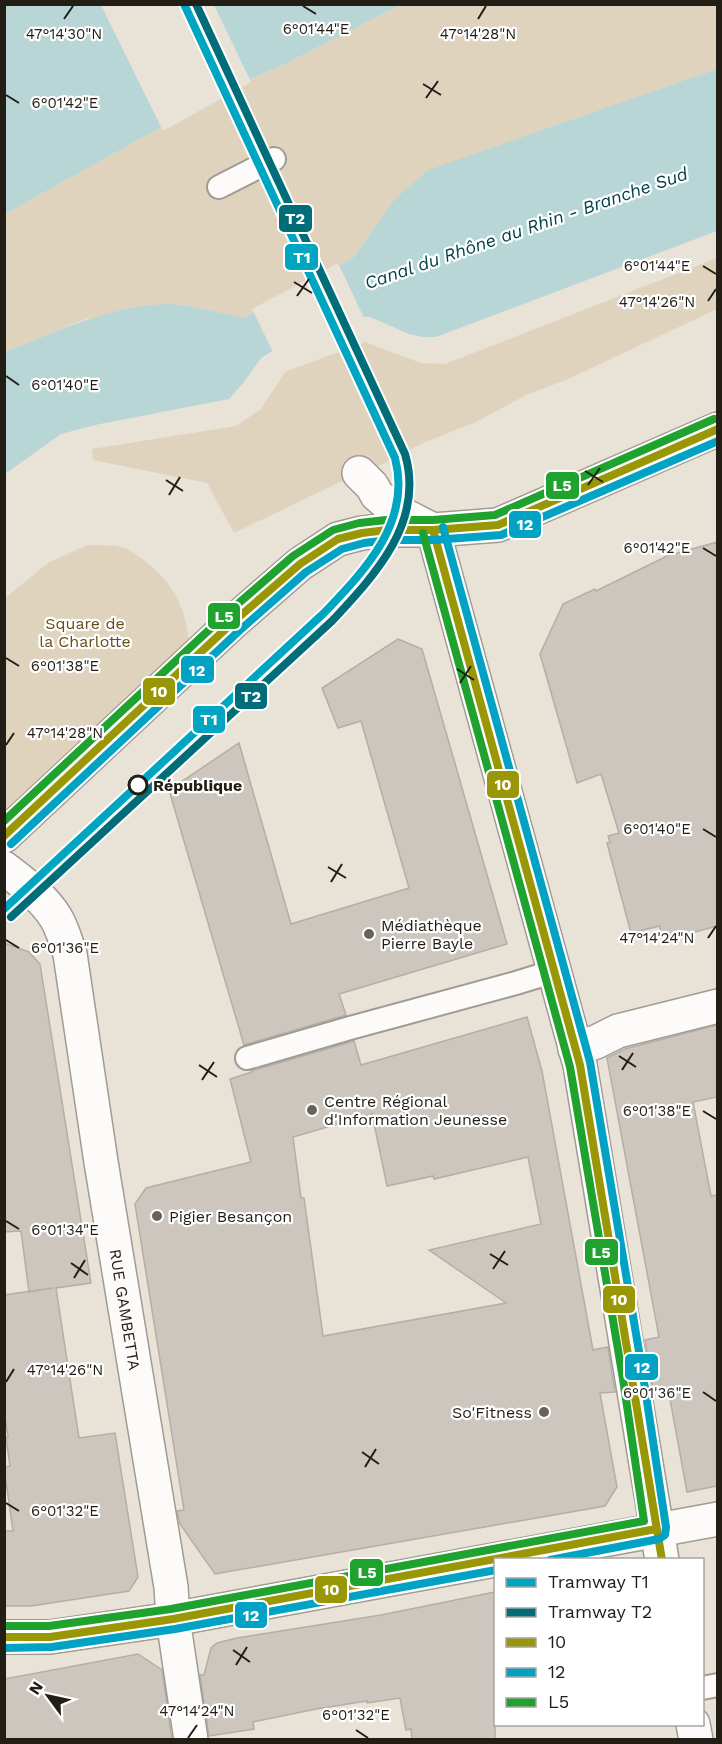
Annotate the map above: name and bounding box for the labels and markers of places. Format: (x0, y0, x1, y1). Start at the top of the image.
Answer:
marker: République (128, 775, 148, 795)
place label: République (153, 776, 242, 795)
place label: Médiathèque Pierre Bayle (381, 916, 482, 953)
marker: Médiathèque Pierre Bayle (362, 927, 376, 941)
place label: Centre Régional d'Information Jeunesse (324, 1092, 507, 1129)
marker: Centre Régional d'Information Jeunesse (305, 1103, 319, 1117)
place label: Pigier Besançon (169, 1207, 292, 1226)
marker: Pigier Besançon (150, 1209, 164, 1223)
place label: So'Fitness (452, 1403, 532, 1422)
marker: So'Fitness (537, 1405, 551, 1419)

